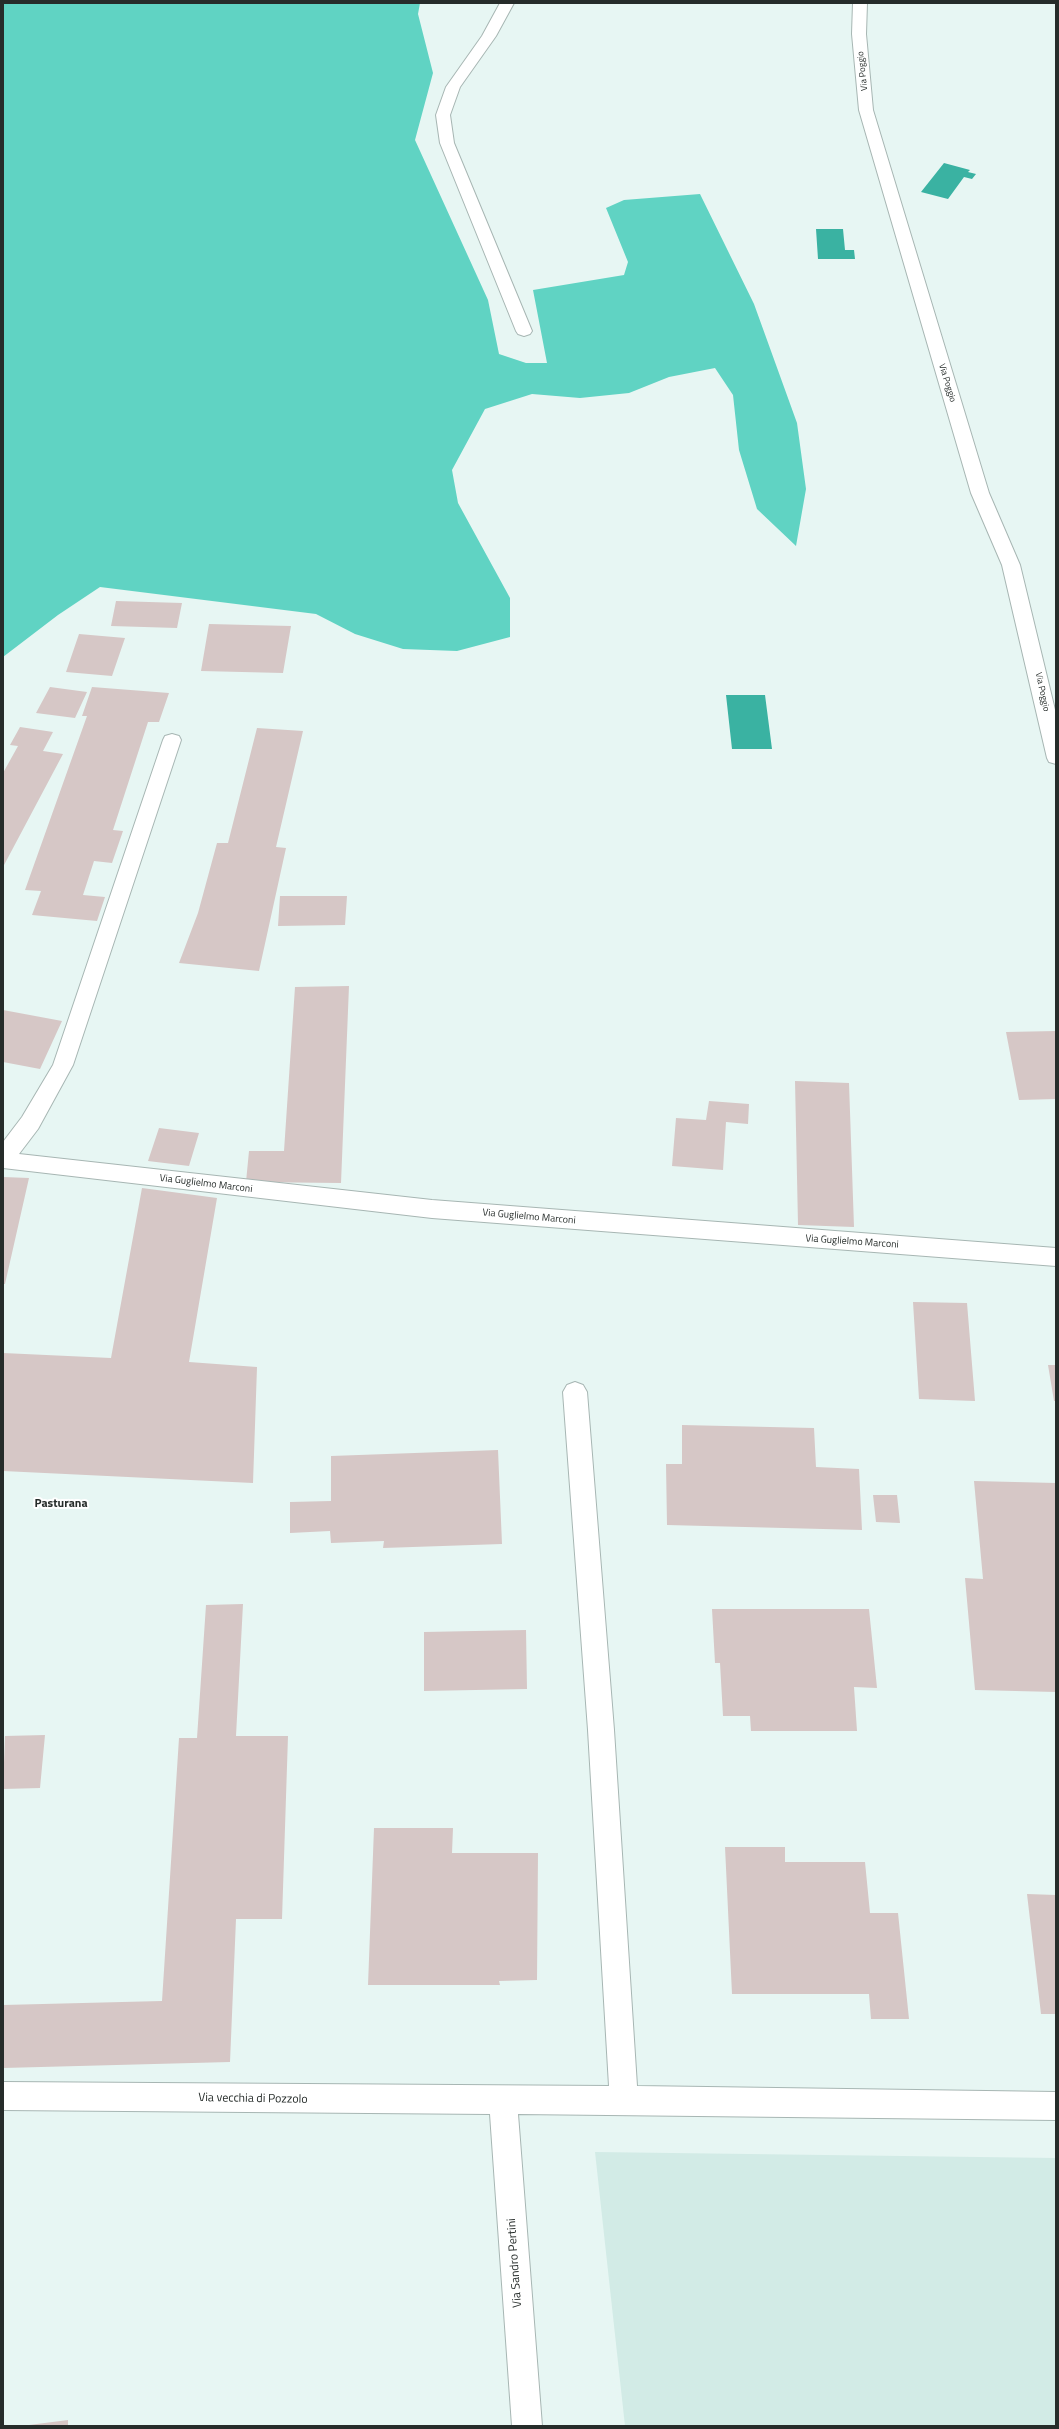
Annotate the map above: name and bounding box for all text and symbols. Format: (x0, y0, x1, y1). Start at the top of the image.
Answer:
street label: Via Poggio (856, 51, 870, 91)
street label: Via Poggio (936, 362, 958, 404)
street label: Via Poggio (1033, 671, 1051, 713)
street label: Via Guglielmo Marconi (159, 1172, 253, 1196)
street label: Via Guglielmo Marconi (482, 1207, 576, 1227)
street label: Via Guglielmo Marconi (805, 1233, 899, 1251)
district label: Pasturana (34, 1497, 88, 1511)
street label: Via vecchia di Pozzolo (198, 2091, 308, 2107)
street label: Via Sandro Pertini (505, 2218, 525, 2308)

